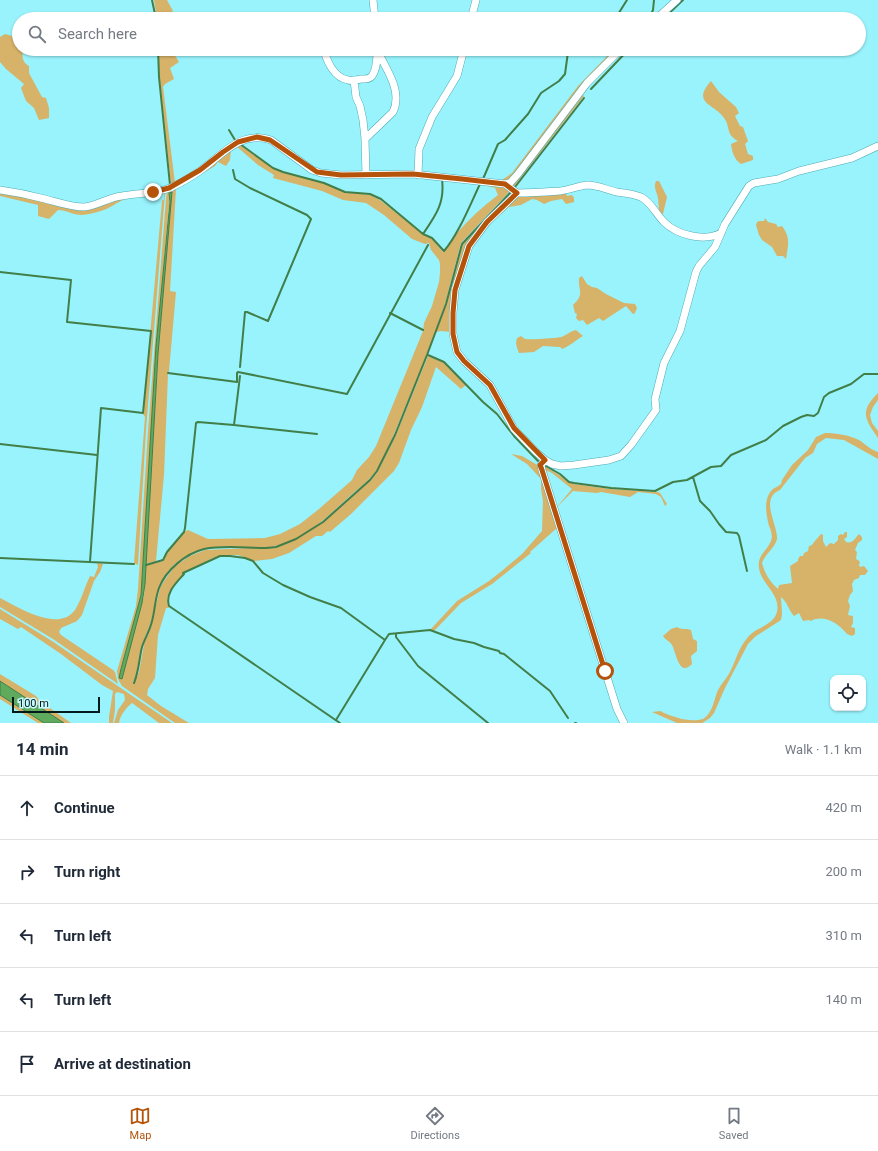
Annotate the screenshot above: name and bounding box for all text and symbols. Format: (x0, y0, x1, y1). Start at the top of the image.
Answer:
search box (12, 12, 866, 56)
icon: search (26, 23, 48, 45)
text: Search here (58, 25, 137, 43)
route end (144, 183, 162, 201)
route start (596, 662, 614, 680)
map controls (830, 675, 866, 711)
button: locate (830, 675, 866, 711)
scale bar (12, 695, 100, 714)
text: 100 m (18, 697, 49, 710)
text: 14 min (16, 739, 69, 759)
text: Walk · 1.1 km (785, 742, 862, 757)
icon: ahead (16, 797, 38, 819)
text: Continue (54, 799, 115, 817)
text: 420 m (825, 800, 862, 815)
icon: right (16, 861, 38, 883)
text: Turn right (54, 863, 120, 881)
text: 200 m (825, 864, 862, 879)
icon: left (16, 925, 38, 947)
text: Turn left (54, 927, 111, 945)
text: 310 m (825, 928, 862, 943)
icon: left (16, 989, 38, 1011)
text: Turn left (54, 991, 111, 1009)
text: 140 m (825, 992, 862, 1007)
icon: arrive (16, 1053, 38, 1075)
text: Arrive at destination (54, 1055, 191, 1073)
tab: Map (129, 1105, 151, 1142)
tab: Directions (410, 1105, 460, 1142)
tab: Saved (719, 1105, 749, 1142)

